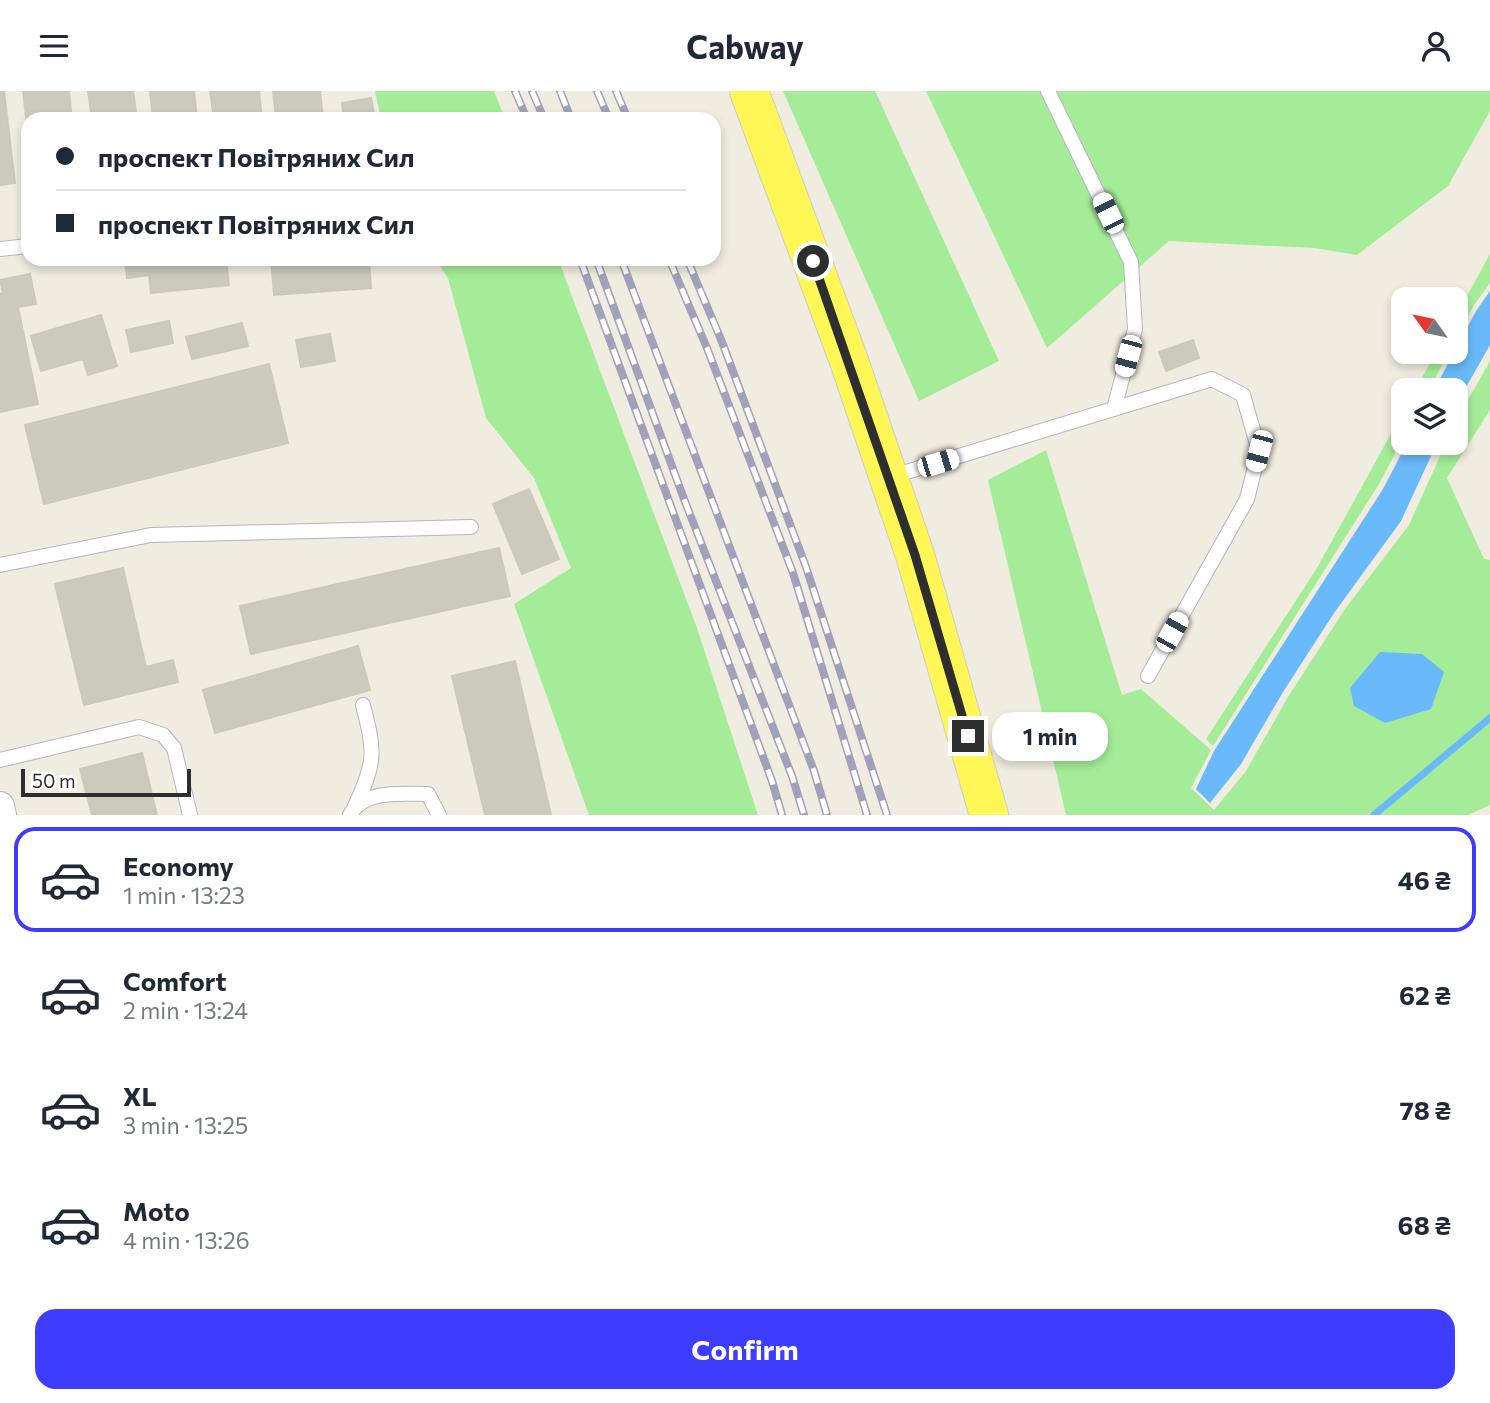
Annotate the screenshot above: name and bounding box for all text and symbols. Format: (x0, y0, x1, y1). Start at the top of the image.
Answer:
text: Cabway (686, 26, 804, 66)
icon: menu (35, 27, 73, 65)
icon: person (1417, 27, 1455, 65)
text: проспект Повітряних Сил (98, 141, 415, 172)
car (1090, 190, 1127, 236)
text: проспект Повітряних Сил (98, 208, 415, 239)
route start (797, 245, 829, 277)
north arrow (1391, 287, 1468, 364)
map controls (1391, 287, 1468, 455)
car (1113, 333, 1144, 379)
button: layers (1391, 378, 1468, 455)
car (1244, 428, 1275, 474)
car (915, 447, 962, 479)
car (1153, 609, 1192, 655)
callout: 1 min (992, 711, 1108, 761)
route end (952, 720, 984, 752)
text: 1 min (1023, 722, 1077, 750)
scale bar (21, 766, 191, 798)
text: 50 m (32, 769, 76, 792)
icon: car (39, 848, 102, 911)
text: Economy (123, 850, 234, 881)
text: 46 ₴ (1398, 864, 1451, 895)
text: 1 min · 13:23 (123, 881, 245, 909)
icon: car (39, 963, 102, 1026)
text: Comfort (123, 965, 226, 996)
text: 62 ₴ (1399, 979, 1451, 1010)
text: 2 min · 13:24 (123, 996, 248, 1024)
icon: car (39, 1078, 102, 1141)
text: XL (123, 1080, 157, 1111)
text: 78 ₴ (1400, 1094, 1451, 1125)
text: 3 min · 13:25 (123, 1111, 248, 1139)
icon: car (39, 1193, 102, 1256)
text: Moto (123, 1195, 190, 1226)
text: 68 ₴ (1398, 1209, 1451, 1240)
text: 4 min · 13:26 (123, 1226, 250, 1254)
button: Confirm (35, 1309, 1455, 1389)

